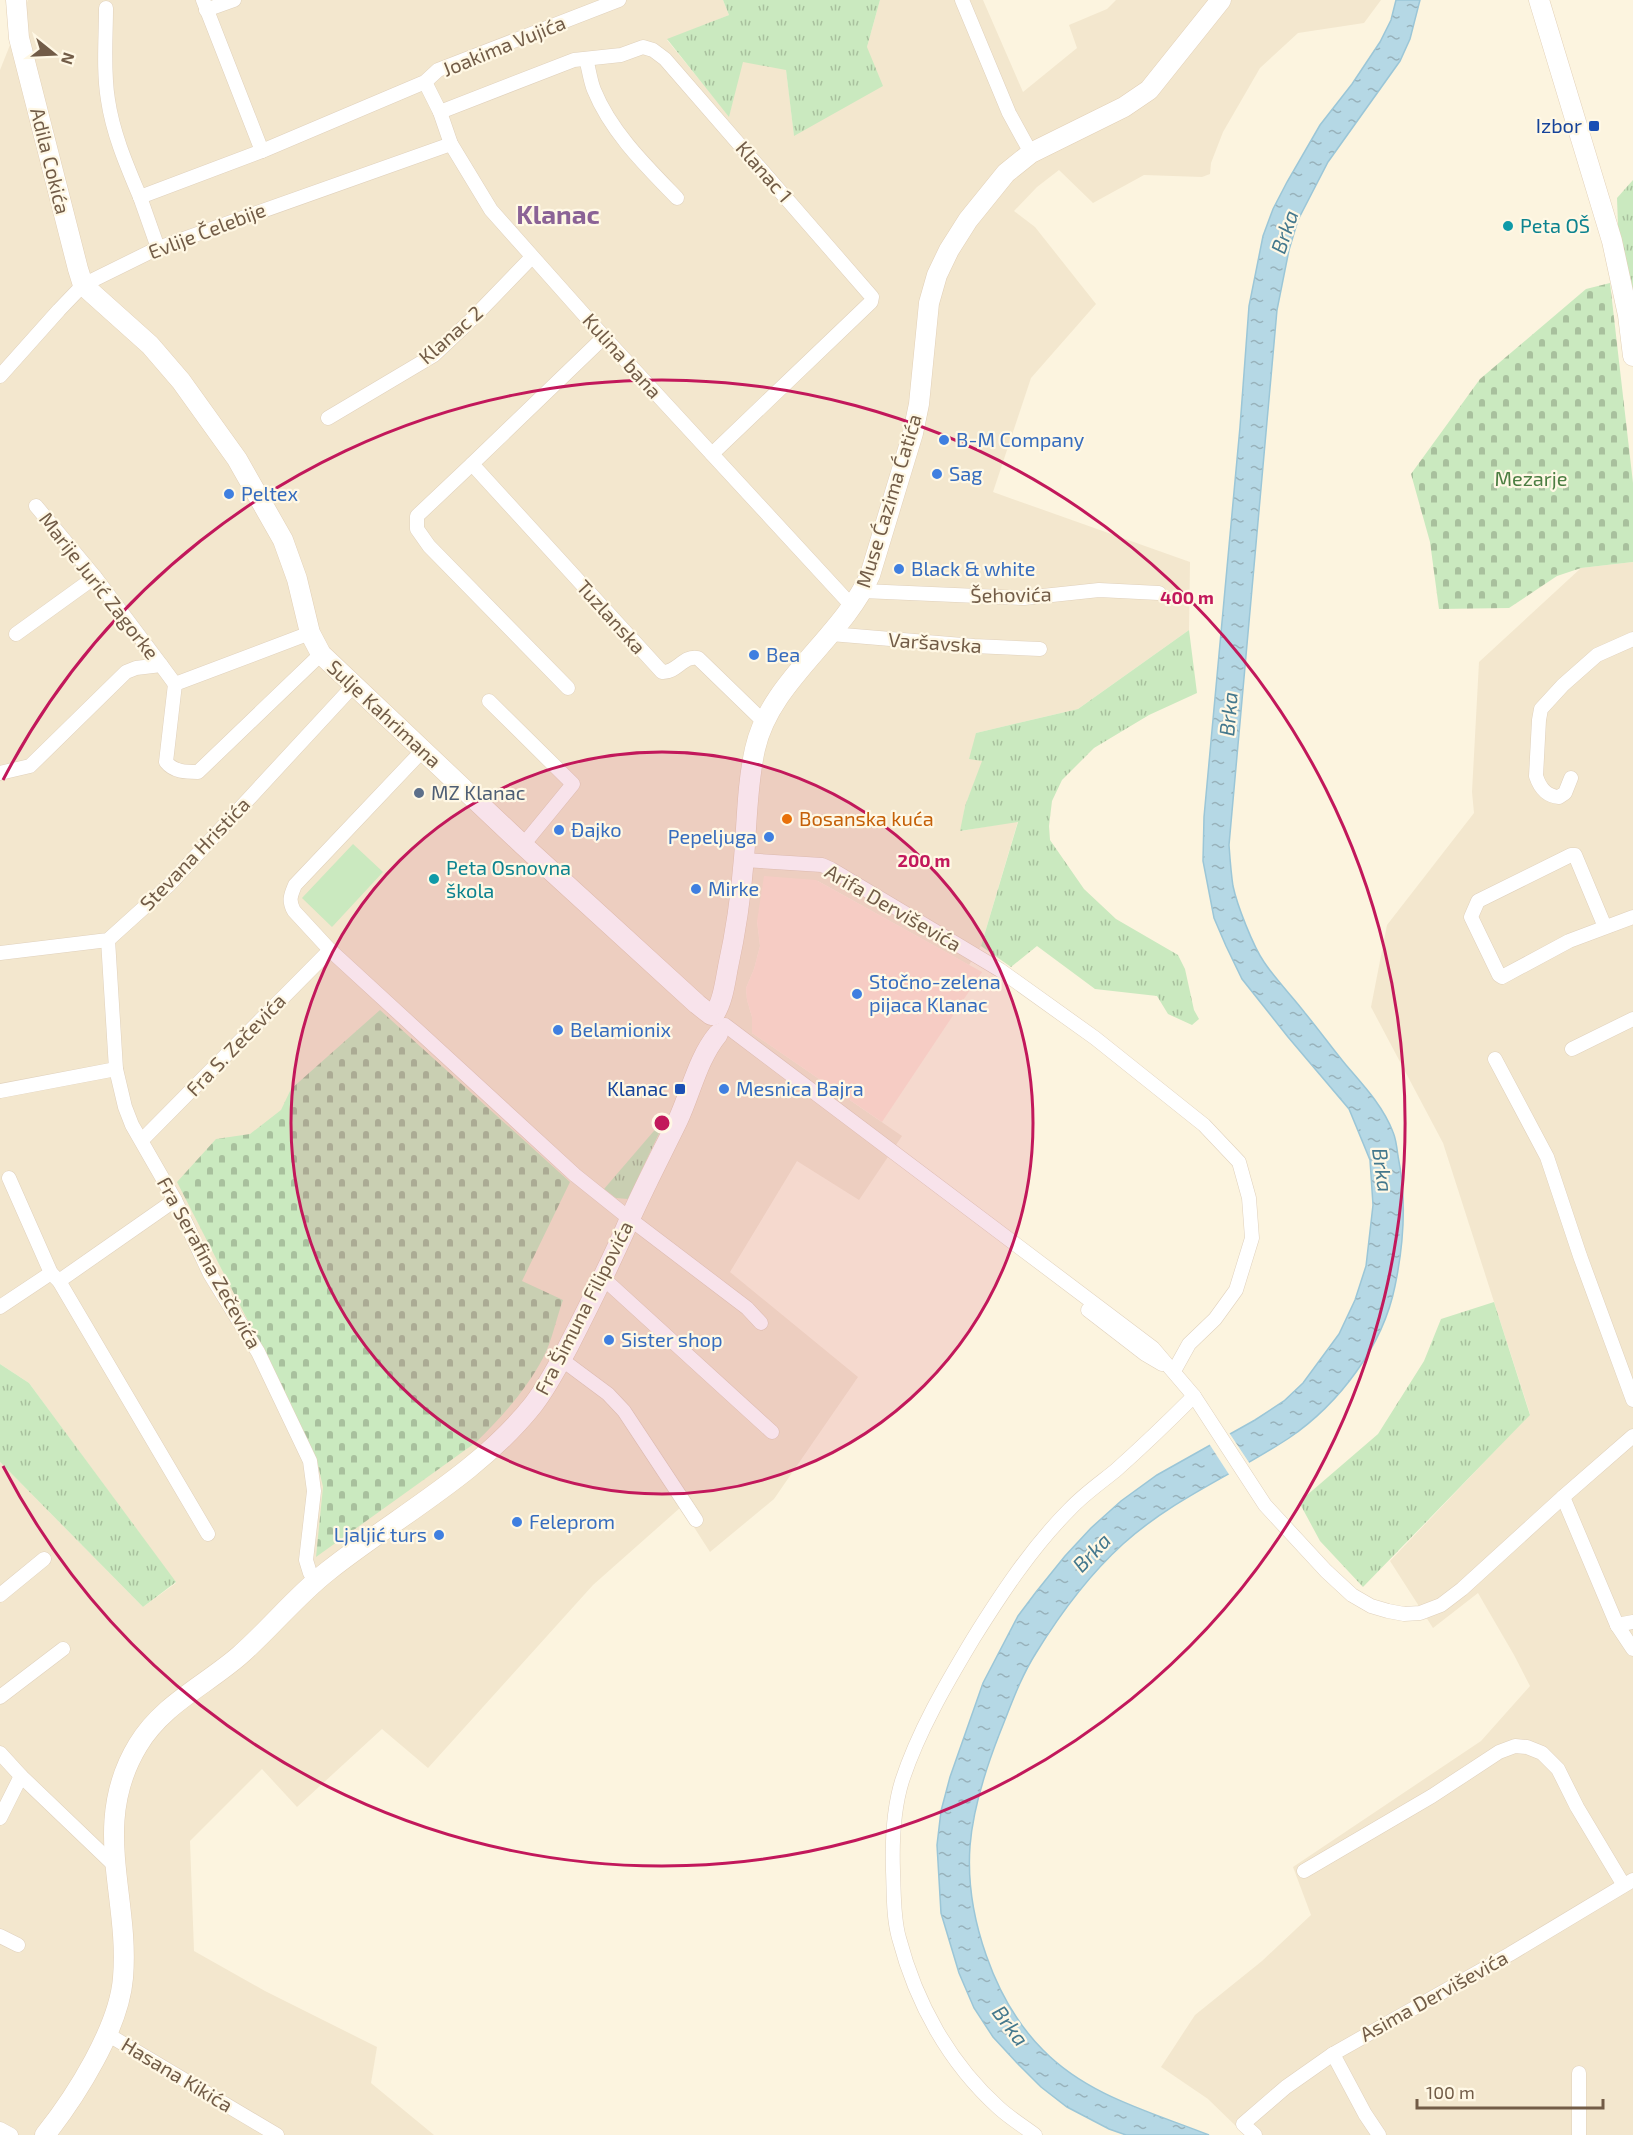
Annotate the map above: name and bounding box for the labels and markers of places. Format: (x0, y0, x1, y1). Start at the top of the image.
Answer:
place label: Izbor (1536, 113, 1582, 137)
marker: Izbor (1587, 119, 1601, 133)
place label: Peta OŠ (1520, 213, 1590, 237)
marker: Peta OŠ (1501, 219, 1515, 233)
place label: B-M Company (956, 427, 1085, 451)
marker: B-M Company (937, 433, 951, 447)
place label: Sag (949, 461, 982, 485)
marker: Sag (930, 467, 944, 481)
place label: Peltex (241, 481, 299, 505)
marker: Peltex (222, 487, 236, 501)
place label: Black & white (911, 556, 1035, 580)
marker: Black & white (892, 562, 906, 576)
place label: Bea (766, 642, 800, 666)
marker: Bea (747, 648, 761, 662)
place label: MZ Klanac (431, 780, 526, 804)
marker: MZ Klanac (412, 786, 426, 800)
place label: Bosanska kuća (799, 806, 934, 830)
marker: Bosanska kuća (780, 812, 794, 826)
place label: Đajko (571, 817, 622, 841)
marker: Đajko (552, 823, 566, 837)
place label: Pepeljuga (668, 824, 757, 848)
marker: Pepeljuga (762, 830, 776, 844)
place label: Peta Osnovna škola (446, 855, 571, 902)
marker: Peta Osnovna škola (427, 872, 441, 886)
place label: Mirke (708, 876, 759, 900)
marker: Mirke (689, 882, 703, 896)
place label: Stočno-zelena pijaca Klanac (869, 969, 1001, 1016)
marker: Stočno-zelena pijaca Klanac (850, 987, 864, 1001)
place label: Belamionix (570, 1017, 671, 1041)
marker: Belamionix (551, 1023, 565, 1037)
place label: Klanac (607, 1076, 668, 1100)
place label: Mesnica Bajra (736, 1076, 864, 1100)
marker: Klanac (673, 1082, 687, 1096)
marker: Mesnica Bajra (717, 1082, 731, 1096)
centre of rings (652, 1113, 672, 1133)
place label: Sister shop (621, 1327, 723, 1351)
marker: Sister shop (602, 1333, 616, 1347)
place label: Feleprom (529, 1509, 615, 1533)
marker: Feleprom (510, 1515, 524, 1529)
place label: Ljaljić turs (334, 1522, 427, 1546)
marker: Ljaljić turs (432, 1528, 446, 1542)

